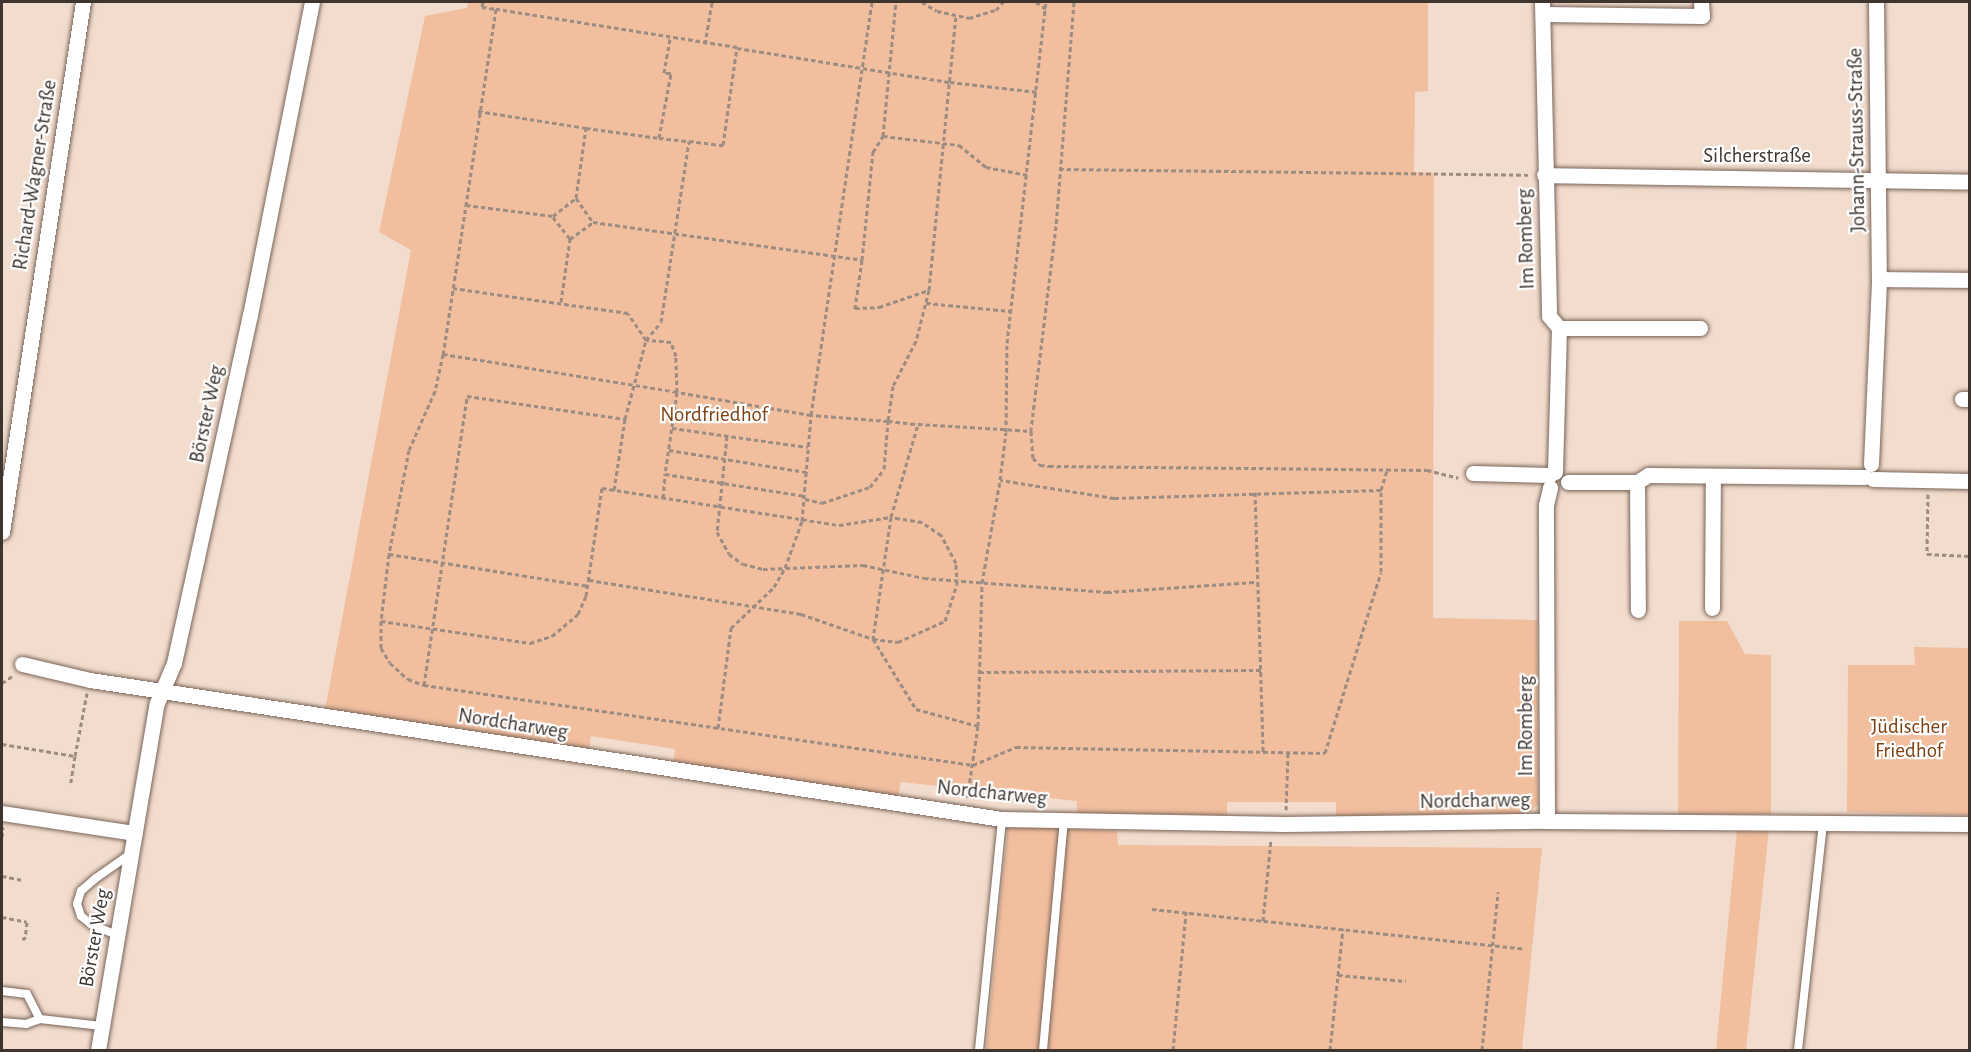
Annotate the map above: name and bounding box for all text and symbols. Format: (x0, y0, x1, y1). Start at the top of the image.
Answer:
street label: Johann-Strauss-Straße (1843, 48, 1871, 232)
street label: Richard-Wagner-Straße (8, 78, 62, 272)
street label: Silcherstraße (1703, 143, 1811, 169)
street label: Im Romberg (1512, 188, 1540, 290)
street label: Börster Weg (184, 363, 230, 465)
park label: Nordfriedhof (660, 402, 768, 428)
street label: Im Romberg (1513, 676, 1539, 776)
street label: Nordcharweg (456, 703, 570, 745)
park label: Jüdischer Friedhof (1871, 714, 1947, 764)
street label: Nordcharweg (936, 775, 1048, 811)
street label: Nordcharweg (1419, 787, 1531, 815)
street label: Börster Weg (74, 887, 116, 989)

